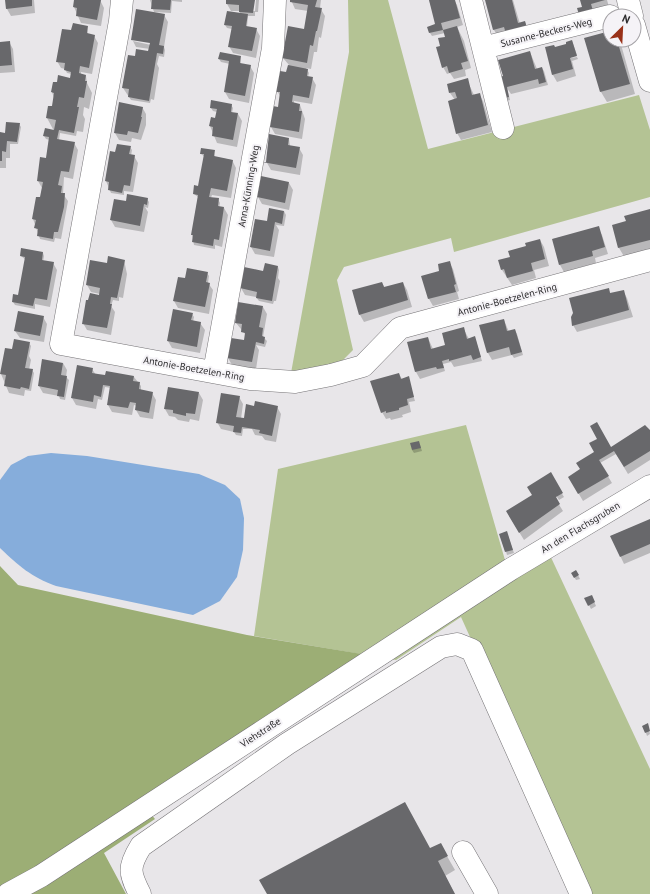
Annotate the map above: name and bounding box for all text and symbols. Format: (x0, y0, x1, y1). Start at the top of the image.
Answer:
north arrow (602, 8, 642, 48)
text: N (620, 11, 632, 27)
street label: Susanne-Beckers-Weg (499, 15, 593, 50)
street label: Anna-Künning-Weg (235, 144, 262, 228)
street label: Antonie-Boetzelen-Ring (456, 280, 558, 319)
street label: Antonie-Boetzelen-Ring (142, 353, 245, 384)
street label: An den Flachsgruben (538, 499, 622, 556)
street label: Viehstraße (237, 714, 283, 751)

